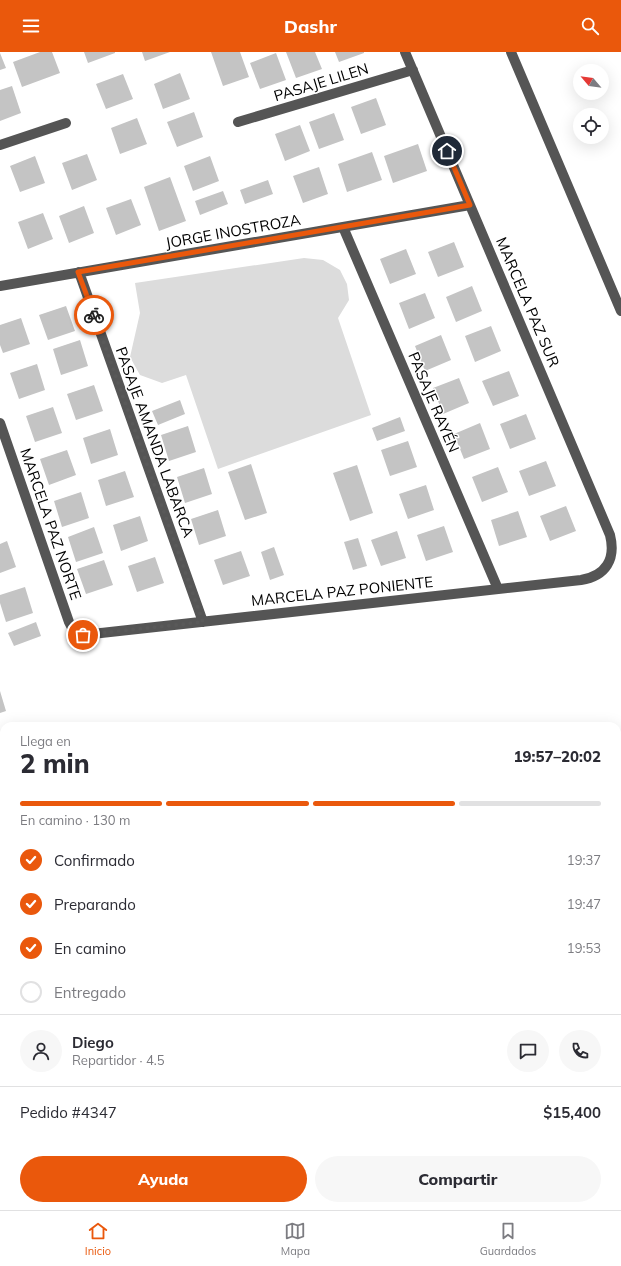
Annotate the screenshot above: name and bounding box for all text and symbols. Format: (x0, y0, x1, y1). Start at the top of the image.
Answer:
icon: menu (20, 15, 42, 37)
text: Dashr (284, 15, 337, 38)
icon: search (579, 15, 601, 37)
street label: PASAJE LILEN (271, 59, 371, 105)
north arrow (573, 64, 609, 100)
map controls (573, 64, 609, 144)
button: locate (573, 108, 609, 144)
pin (430, 134, 464, 168)
icon: home (436, 140, 458, 162)
street label: JORGE INOSTROZA (164, 210, 302, 252)
street label: MARCELA PAZ SUR (492, 234, 564, 370)
courier (74, 295, 114, 335)
icon: bike (83, 304, 105, 326)
street label: PASAJE AMANDA LABARCA (112, 344, 198, 540)
street label: PASAJE RAYÉN (404, 349, 464, 455)
street label: MARCELA PAZ NORTE (16, 446, 86, 603)
street label: MARCELA PAZ PONIENTE (250, 572, 434, 610)
pin (66, 618, 100, 652)
icon: bag (72, 624, 94, 646)
text: Llega en (20, 733, 71, 749)
text: 2 min (20, 747, 90, 780)
text: 19:57–20:02 (514, 747, 601, 766)
text: En camino · 130 m (20, 812, 130, 828)
icon: check (20, 849, 42, 871)
text: Confirmado (54, 851, 135, 870)
text: 19:37 (567, 852, 601, 868)
icon: check (20, 893, 42, 915)
text: Preparando (54, 895, 136, 914)
text: 19:47 (567, 896, 601, 912)
icon: check (20, 937, 42, 959)
text: En camino (54, 939, 126, 958)
text: 19:53 (567, 940, 601, 956)
text: Entregado (54, 983, 126, 1002)
button: person (20, 1030, 62, 1072)
button: chat (507, 1030, 549, 1072)
button: phone (559, 1030, 601, 1072)
text: Diego (72, 1033, 114, 1052)
text: Repartidor · 4.5 (72, 1052, 165, 1068)
text: Pedido #4347 (20, 1103, 117, 1122)
text: $15,400 (543, 1103, 601, 1122)
button: Ayuda (20, 1156, 307, 1202)
button: Compartir (315, 1156, 601, 1202)
tab: Inicio (85, 1220, 111, 1258)
tab: Mapa (281, 1220, 310, 1258)
tab: Guardados (480, 1220, 536, 1258)

